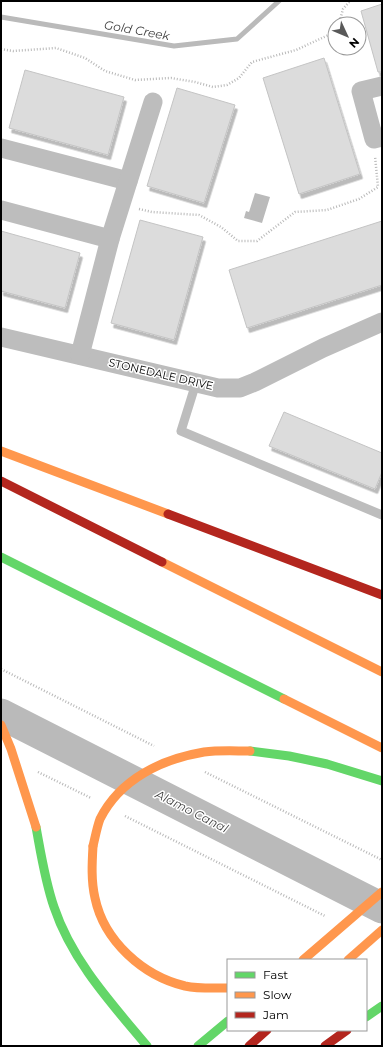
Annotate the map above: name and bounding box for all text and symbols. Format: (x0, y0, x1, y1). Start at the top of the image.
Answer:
north arrow (327, 16, 367, 56)
water label: Gold Creek (103, 17, 172, 43)
text: N (346, 35, 362, 51)
street label: STONEDALE DRIVE (107, 355, 215, 393)
water label: Alamo Canal (152, 786, 231, 836)
legend (227, 959, 367, 1031)
text: Fast (263, 967, 288, 982)
text: Slow (263, 987, 292, 1002)
text: Jam (262, 1007, 289, 1022)

